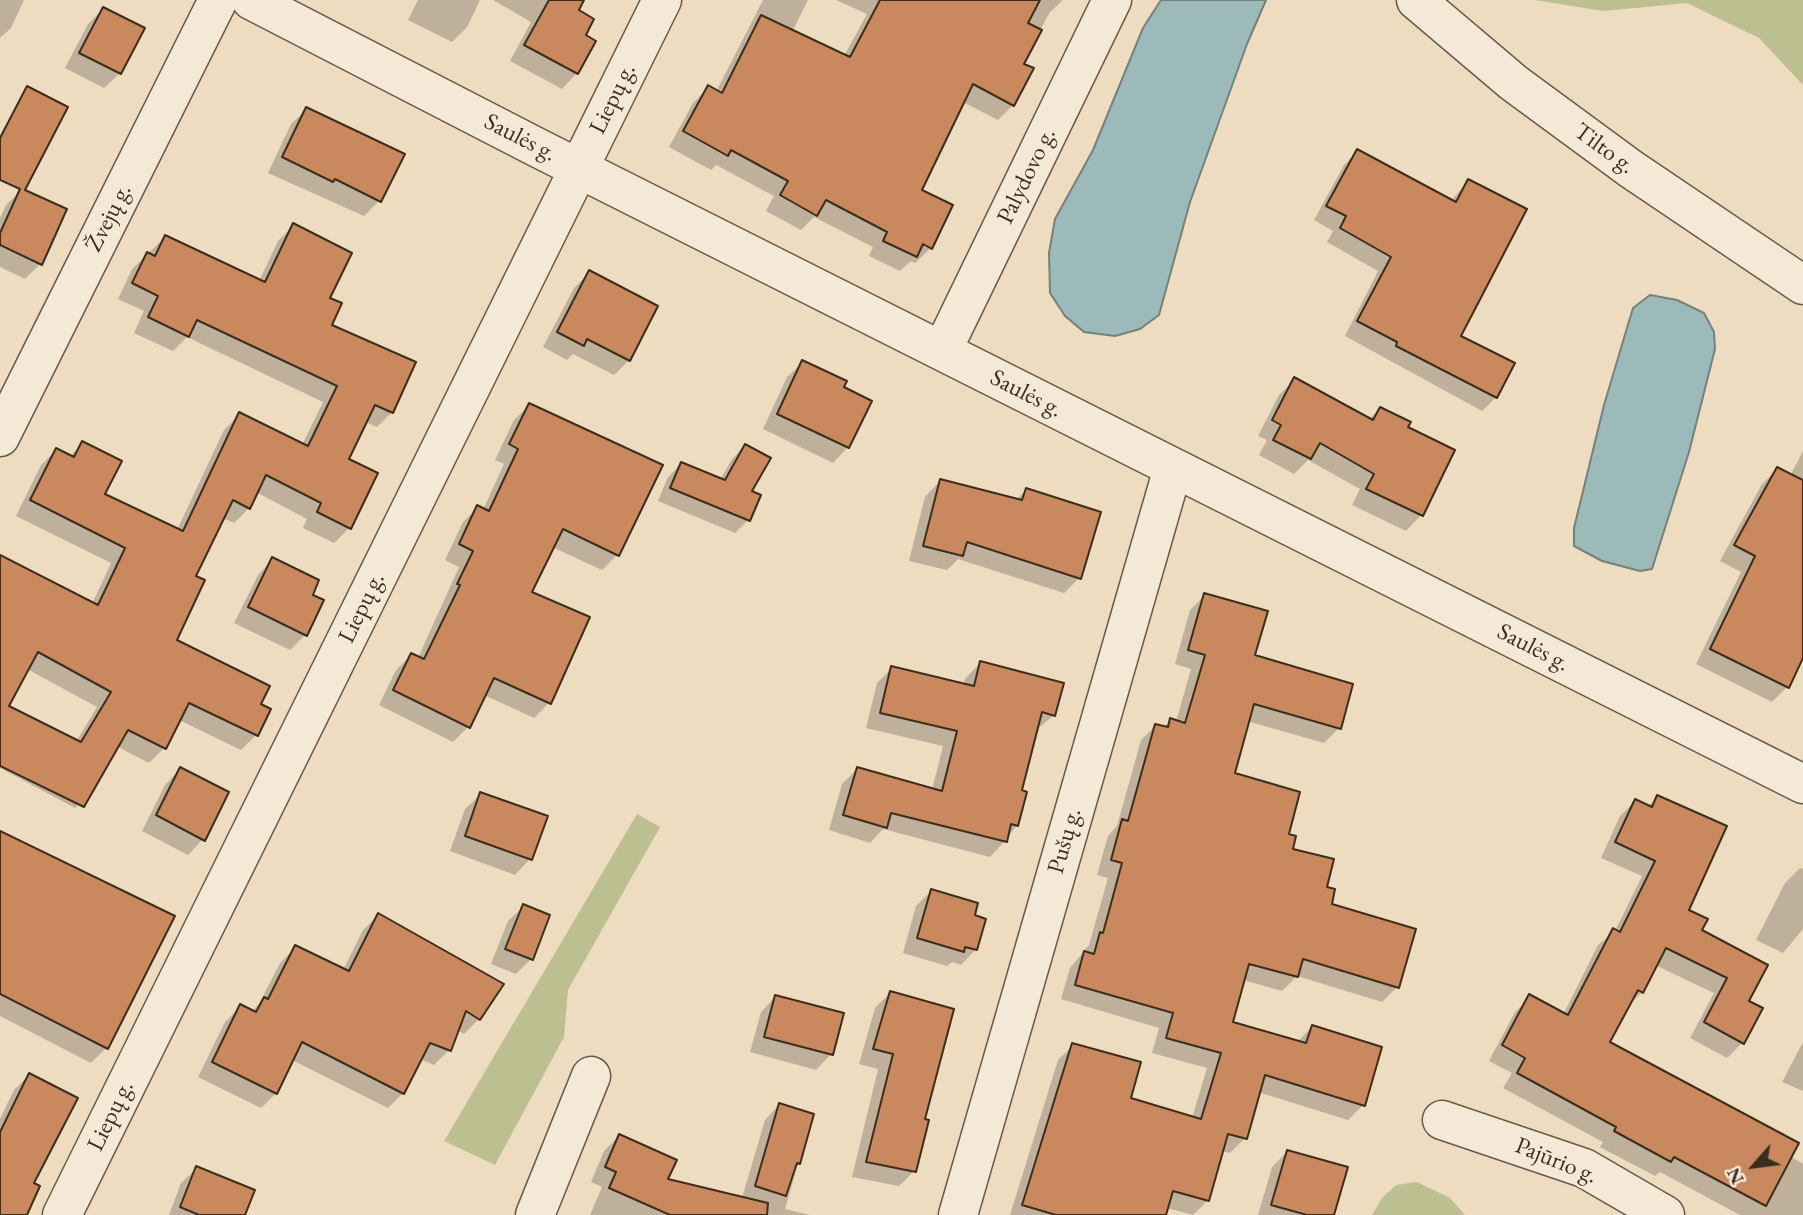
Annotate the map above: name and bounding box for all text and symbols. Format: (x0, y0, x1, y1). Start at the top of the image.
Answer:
street label: Liepų g. (584, 59, 642, 139)
street label: Saulės g. (479, 108, 561, 168)
street label: Tilto g. (1568, 117, 1640, 181)
street label: Palydovo g. (991, 123, 1063, 229)
street label: Žvejų g. (80, 179, 138, 257)
street label: Saulės g. (985, 364, 1067, 424)
street label: Liepų g. (333, 568, 391, 648)
street label: Saulės g. (1492, 618, 1574, 678)
street label: Pušų g. (1042, 805, 1088, 877)
street label: Liepų g. (82, 1076, 140, 1156)
north arrow (1719, 1131, 1789, 1201)
street label: Pajūrio g. (1511, 1132, 1601, 1190)
text: N (1720, 1163, 1750, 1189)

